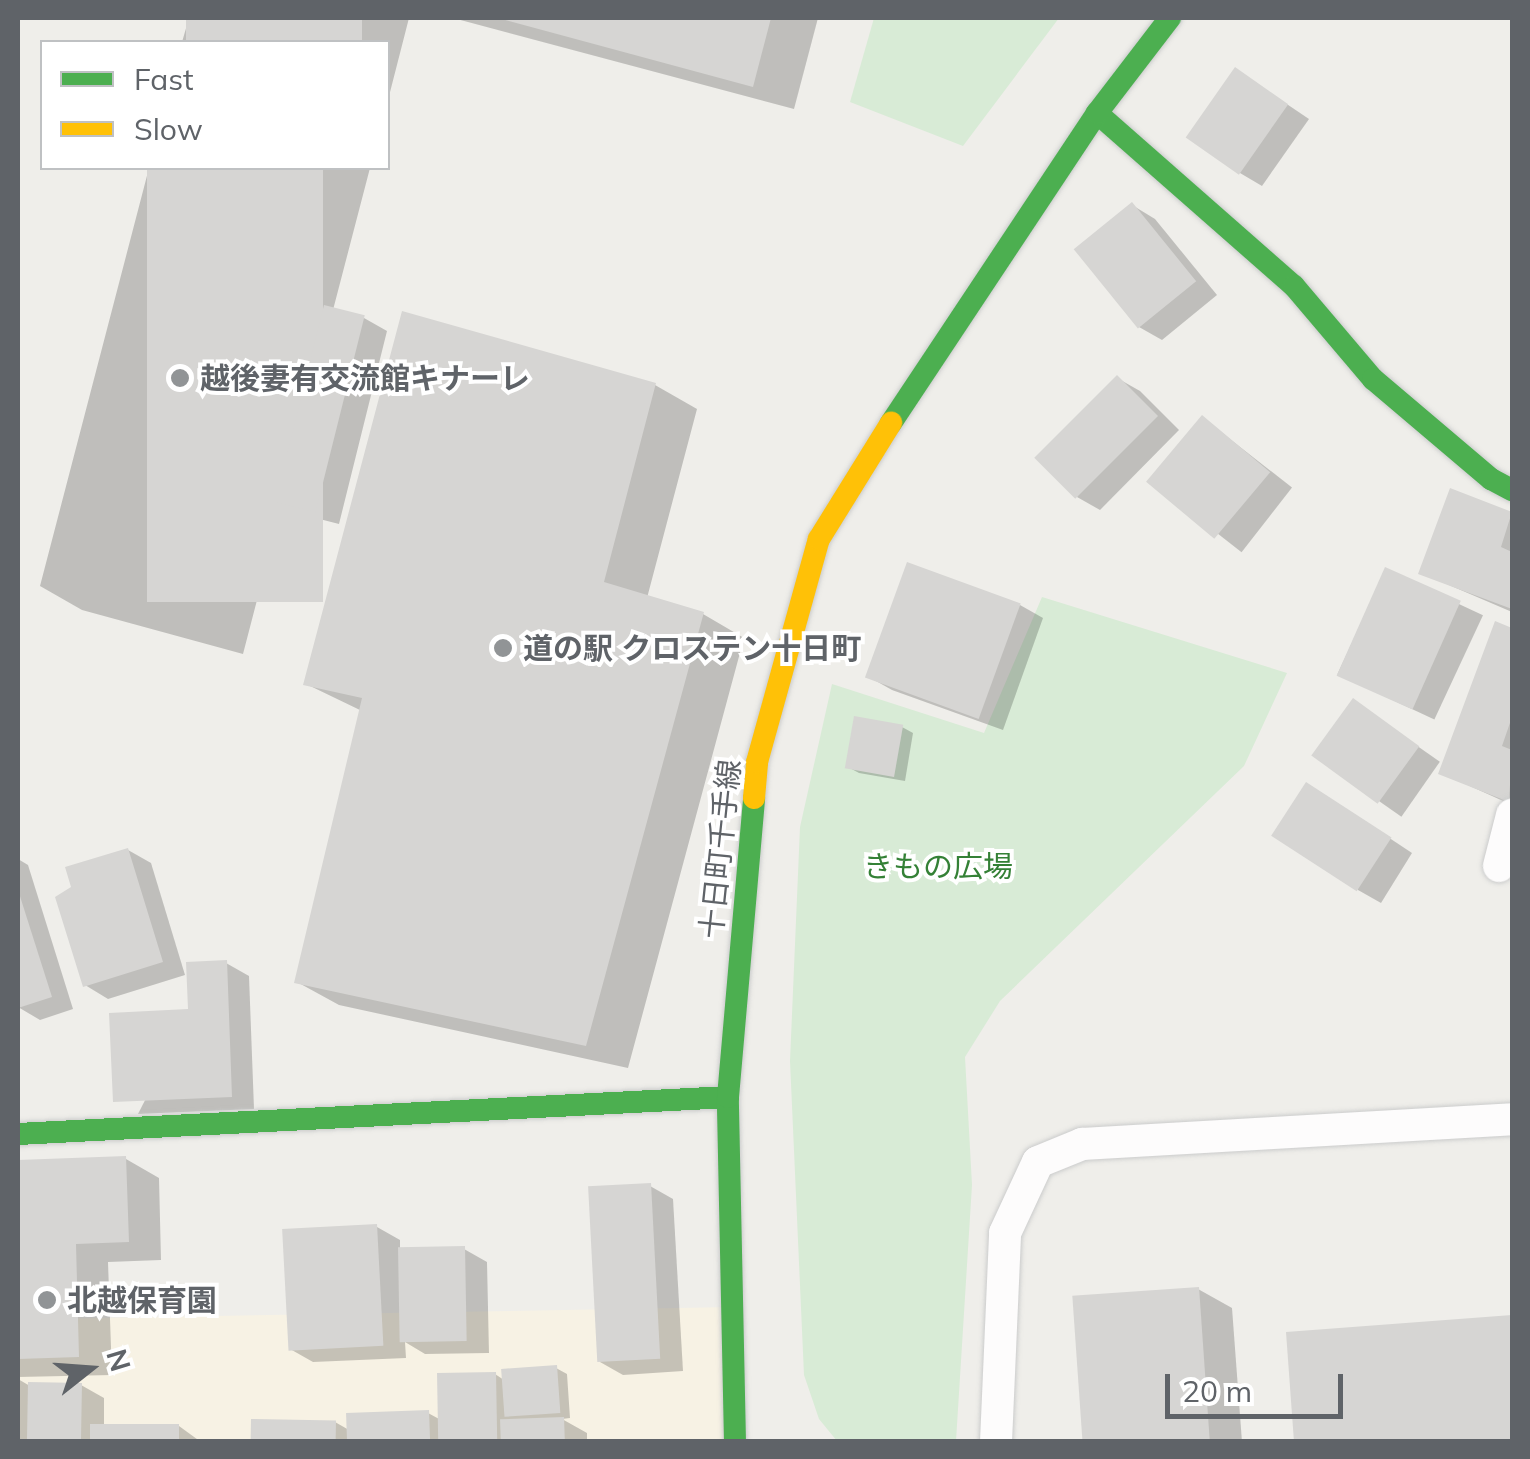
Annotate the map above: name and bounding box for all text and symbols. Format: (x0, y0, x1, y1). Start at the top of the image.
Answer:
legend (40, 40, 390, 170)
text: Fast (134, 60, 194, 98)
text: Slow (134, 110, 203, 148)
place label: 越後妻有交流館キナーレ (200, 360, 530, 396)
marker: 越後妻有交流館キナーレ (169, 367, 191, 389)
place label: 道の駅 クロステン十日町 (523, 630, 861, 666)
marker: 道の駅 クロステン十日町 (492, 637, 514, 659)
street label: 十日町千手線 (693, 758, 747, 940)
park label: きもの広場 (863, 848, 1013, 884)
place label: 北越保育園 (67, 1282, 217, 1318)
marker: 北越保育園 (36, 1289, 58, 1311)
north arrow (40, 1319, 140, 1419)
text: N (99, 1345, 139, 1375)
scale bar (1170, 1354, 1348, 1416)
text: 20 m (1182, 1372, 1252, 1410)

